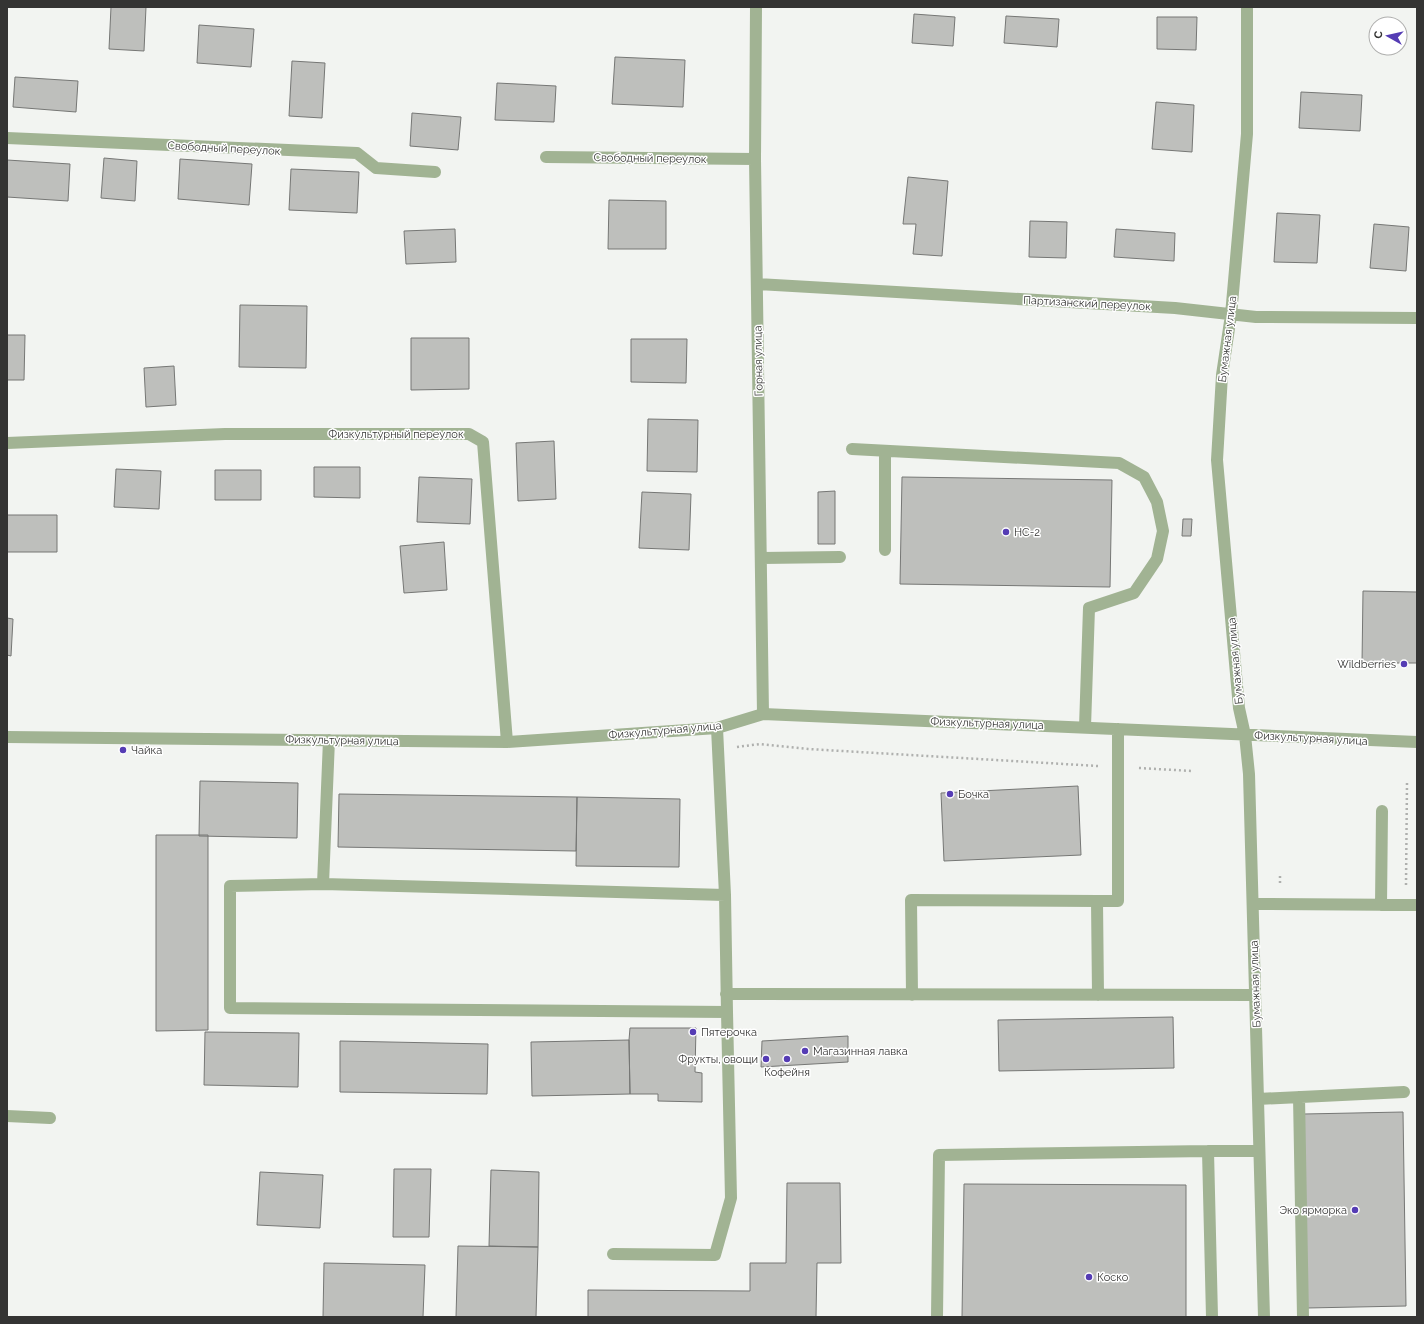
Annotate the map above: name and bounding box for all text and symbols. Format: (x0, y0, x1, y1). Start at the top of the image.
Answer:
north arrow (1368, 16, 1408, 56)
text: С (1372, 30, 1386, 39)
street label: Свободный переулок (167, 139, 281, 158)
street label: Свободный переулок (593, 151, 707, 166)
street label: Партизанский переулок (1023, 294, 1151, 313)
street label: Бумажная улица (1216, 295, 1239, 383)
street label: Горная улица (751, 326, 766, 396)
street label: Физкультурный переулок (328, 428, 464, 441)
place label: НС-2 (1014, 526, 1040, 539)
marker: НС-2 (1001, 527, 1011, 537)
street label: Бумажная улица (1225, 617, 1246, 705)
place label: Wildberries (1337, 658, 1396, 671)
marker: Wildberries (1399, 659, 1409, 669)
street label: Физкультурная улица (930, 715, 1044, 732)
street label: Физкультурная улица (608, 719, 722, 742)
street label: Физкультурная улица (1254, 729, 1368, 748)
street label: Физкультурная улица (285, 733, 399, 748)
place label: Чайка (131, 744, 162, 757)
marker: Чайка (118, 745, 128, 755)
place label: Бочка (958, 788, 989, 801)
marker: Бочка (945, 789, 955, 799)
street label: Бумажная улица (1247, 940, 1264, 1028)
place label: Пятерочка (701, 1026, 757, 1039)
marker: Пятерочка (688, 1027, 698, 1037)
place label: Магазинная лавка (813, 1045, 908, 1058)
marker: Магазинная лавка (800, 1046, 810, 1056)
place label: Фрукты, овощи (678, 1053, 758, 1066)
marker: Фрукты, овощи (761, 1054, 771, 1064)
marker: Кофейня (782, 1054, 792, 1064)
place label: Кофейня (764, 1066, 810, 1079)
place label: Эко ярморка (1279, 1204, 1347, 1217)
marker: Эко ярморка (1350, 1205, 1360, 1215)
place label: Коско (1097, 1271, 1129, 1284)
marker: Коско (1084, 1272, 1094, 1282)

